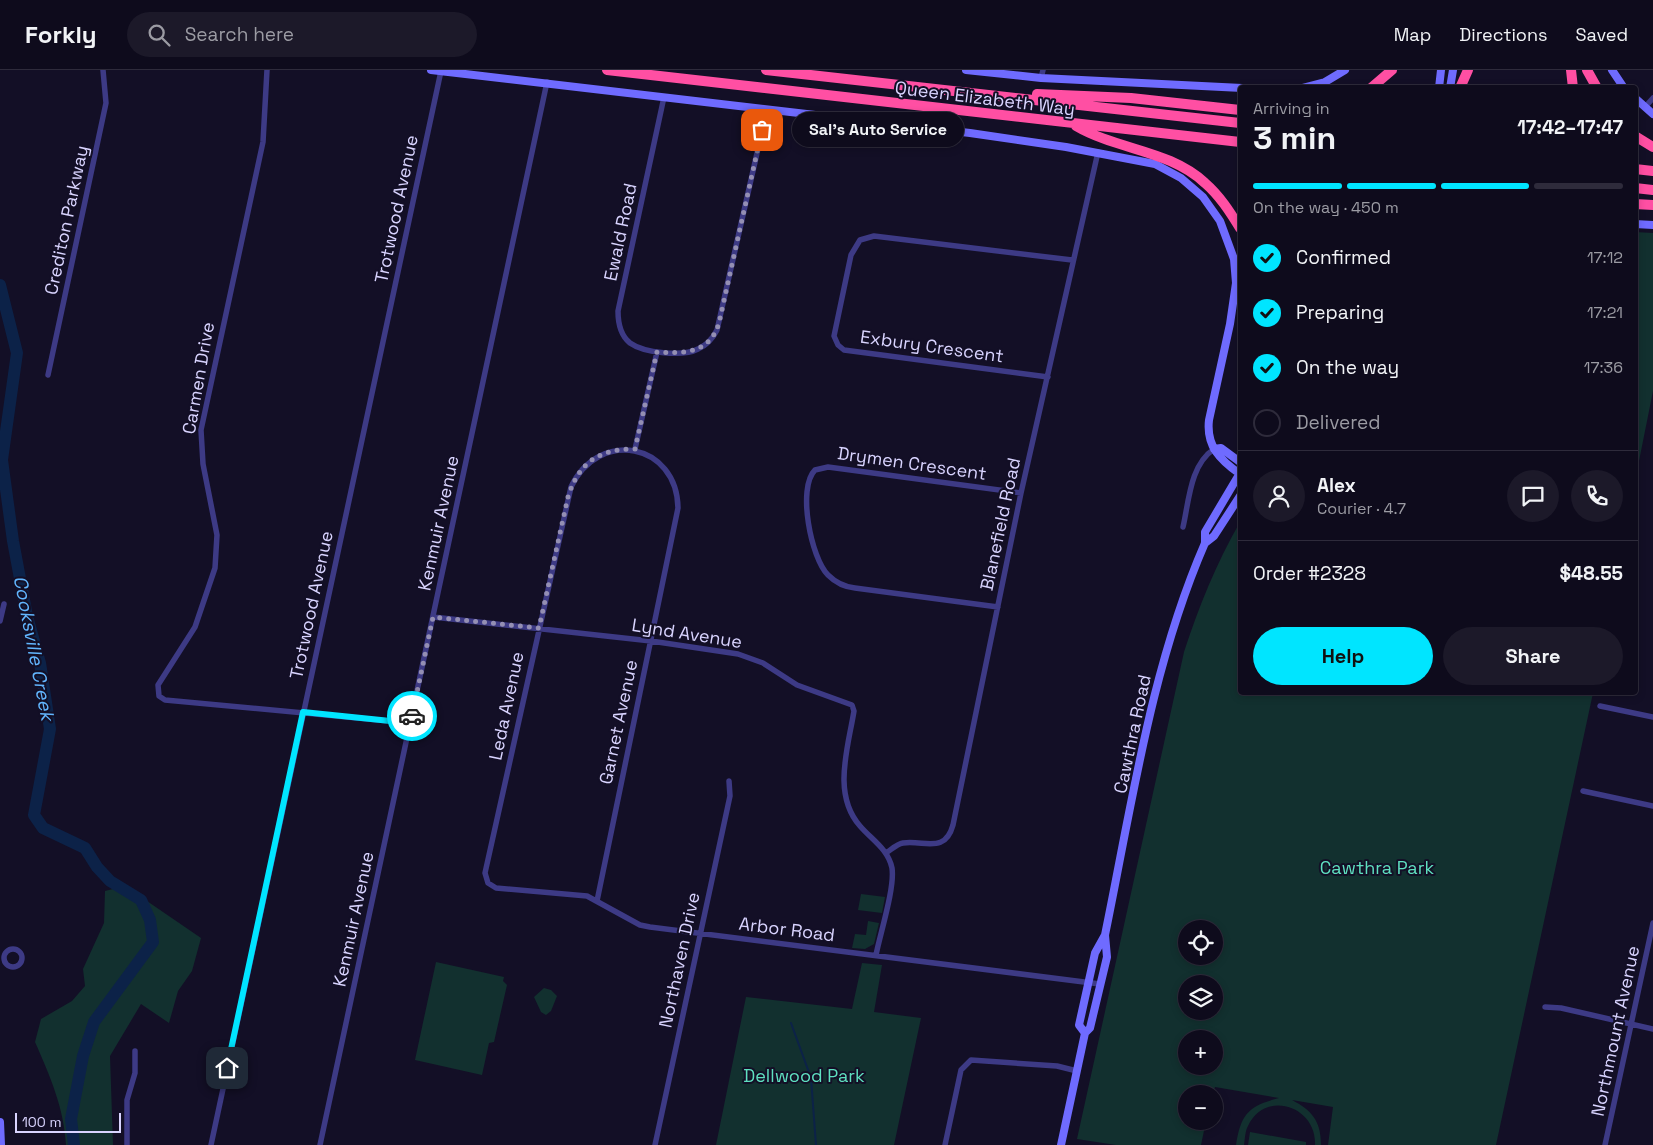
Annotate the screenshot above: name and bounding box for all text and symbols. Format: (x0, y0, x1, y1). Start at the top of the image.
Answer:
search box (127, 12, 477, 57)
text: Forkly (25, 19, 97, 50)
icon: search (145, 21, 173, 49)
text: Search here (185, 22, 294, 47)
text: Map (1394, 23, 1431, 46)
text: Directions (1459, 23, 1548, 46)
text: Saved (1576, 23, 1628, 46)
street label: Queen Elizabeth Way (894, 76, 1076, 120)
text: Arriving in (1253, 98, 1330, 119)
pin (741, 109, 783, 151)
callout: Sal's Auto Service (792, 112, 964, 148)
text: 17:42–17:47 (1517, 115, 1623, 140)
icon: bag (748, 116, 776, 144)
text: 3 min (1253, 118, 1336, 158)
text: Sal's Auto Service (809, 119, 947, 140)
street label: Trotwood Avenue (369, 133, 423, 285)
street label: Crediton Parkway (39, 143, 93, 297)
street label: Ewald Road (598, 181, 642, 283)
text: On the way · 450 m (1253, 197, 1399, 218)
icon: check (1253, 244, 1281, 272)
text: Confirmed (1296, 245, 1391, 270)
text: 17:12 (1587, 247, 1623, 268)
icon: check (1253, 299, 1281, 327)
text: Preparing (1296, 300, 1384, 325)
text: 17:21 (1587, 302, 1623, 323)
street label: Carmen Drive (177, 320, 219, 436)
street label: Exbury Crescent (859, 325, 1005, 367)
icon: check (1253, 354, 1281, 382)
text: On the way (1296, 355, 1399, 380)
text: 17:36 (1584, 357, 1623, 378)
text: Delivered (1296, 410, 1381, 435)
street label: Drymen Crescent (836, 441, 988, 485)
street label: Kenmuir Avenue (412, 453, 464, 593)
street label: Blanefield Road (975, 455, 1025, 593)
button: person (1253, 470, 1305, 522)
button: chat (1507, 470, 1559, 522)
button: phone (1571, 470, 1623, 522)
text: Alex (1317, 473, 1356, 498)
text: Courier · 4.7 (1317, 498, 1406, 519)
street label: Trotwood Avenue (284, 529, 338, 681)
text: Order #2328 (1253, 561, 1366, 586)
text: $48.55 (1560, 561, 1623, 586)
water label: Cooksville Creek (8, 573, 61, 725)
street label: Lynd Avenue (630, 613, 744, 653)
button: Help (1253, 627, 1433, 685)
button: Share (1443, 627, 1623, 685)
street label: Leda Avenue (483, 650, 529, 762)
street label: Garnet Avenue (594, 658, 642, 786)
street label: Cawthra Road (1108, 672, 1156, 796)
courier (387, 691, 437, 741)
icon: car (398, 702, 426, 730)
street label: Kenmuir Avenue (327, 849, 379, 989)
park label: Cawthra Park (1320, 856, 1434, 879)
street label: Northaven Drive (653, 890, 705, 1030)
street label: Arbor Road (738, 912, 836, 946)
map controls (1178, 920, 1223, 1130)
button: locate (1178, 920, 1223, 965)
street label: Northmount Avenue (1586, 944, 1644, 1118)
button: layers (1178, 975, 1223, 1020)
button: + (1178, 1030, 1223, 1075)
pin (206, 1047, 248, 1089)
icon: home (213, 1054, 241, 1082)
park label: Dellwood Park (743, 1064, 865, 1087)
button: − (1178, 1085, 1223, 1130)
scale bar (15, 1110, 121, 1133)
text: 100 m (22, 1113, 61, 1131)

